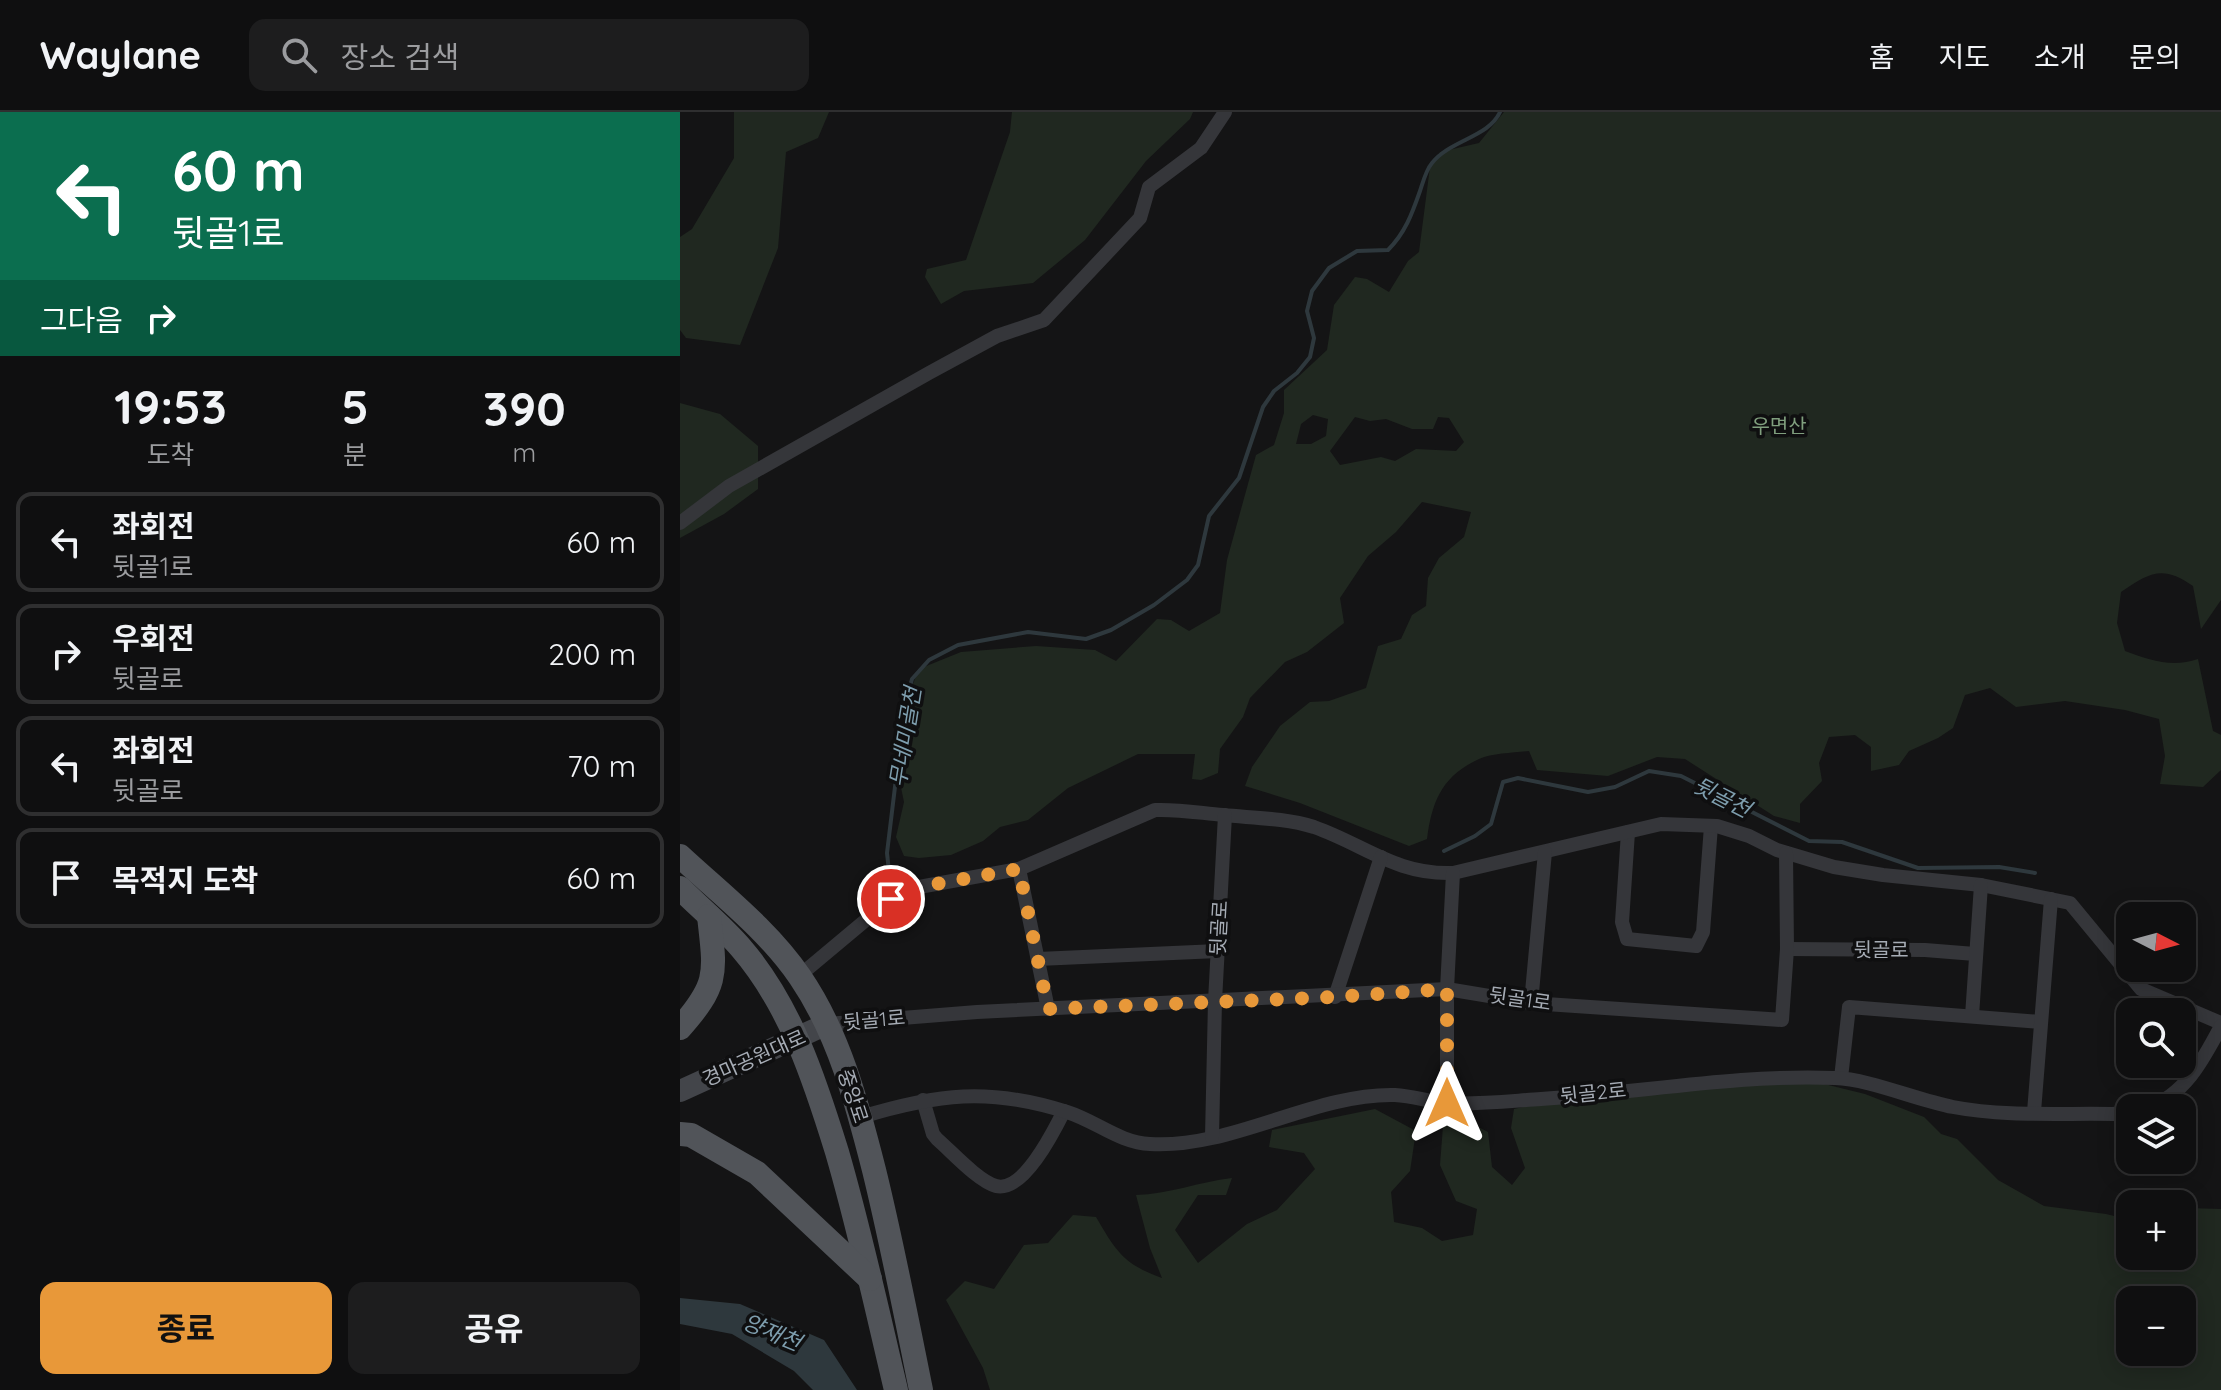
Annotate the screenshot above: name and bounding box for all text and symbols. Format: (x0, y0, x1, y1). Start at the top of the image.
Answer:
search box (249, 19, 809, 91)
text: Waylane (40, 31, 201, 79)
icon: search (277, 33, 321, 77)
text: 장소 검색 (341, 38, 459, 76)
text: 홈 (1869, 39, 1894, 74)
text: 지도 (1938, 39, 1990, 74)
text: 소개 (2034, 39, 2085, 74)
text: 문의 (2129, 39, 2181, 74)
text: 60 m (172, 135, 305, 205)
icon: left (40, 144, 144, 248)
text: 뒷골1로 (172, 210, 285, 255)
icon: right (139, 296, 183, 340)
text: 그다음 (40, 301, 123, 339)
text: 19:53 (114, 376, 227, 436)
text: 5 (341, 376, 369, 436)
text: 390 (483, 378, 566, 438)
park label: 우면산 (1751, 413, 1807, 438)
text: m (513, 436, 536, 469)
text: 도착 (147, 438, 194, 471)
text: 분 (343, 438, 367, 471)
text: 좌회전 (112, 507, 195, 545)
icon: left (44, 520, 88, 564)
text: 60 m (566, 523, 636, 561)
text: 뒷골1로 (112, 550, 193, 583)
text: 우회전 (112, 619, 195, 657)
icon: right (44, 632, 88, 676)
text: 200 m (548, 635, 636, 673)
text: 뒷골로 (112, 662, 184, 695)
water label: 무네미골천 (883, 682, 927, 789)
text: 좌회전 (112, 731, 195, 769)
icon: left (44, 744, 88, 788)
text: 70 m (567, 747, 636, 785)
water label: 뒷골천 (1689, 771, 1758, 825)
text: 뒷골로 (112, 774, 184, 807)
icon: arrive (44, 856, 88, 900)
text: 60 m (566, 859, 636, 897)
text: 목적지 도착 (112, 861, 258, 899)
pin (857, 865, 925, 933)
icon: arrive (869, 877, 913, 921)
street label: 뒷골로 (1205, 900, 1232, 956)
north arrow (2116, 902, 2196, 982)
map controls (2116, 902, 2196, 1366)
street label: 뒷골로 (1853, 937, 1909, 962)
street label: 뒷골1로 (1487, 982, 1553, 1015)
button: search (2116, 998, 2196, 1078)
street label: 뒷골1로 (842, 1004, 906, 1035)
street label: 경마공원대로 (698, 1024, 809, 1091)
position arrow (1405, 1061, 1489, 1145)
street label: 중앙로 (833, 1066, 874, 1126)
street label: 뒷골2로 (1559, 1077, 1627, 1108)
button: layers (2116, 1094, 2196, 1174)
button: + (2116, 1190, 2196, 1270)
button: 종료 (40, 1282, 332, 1374)
button: 공유 (348, 1282, 640, 1374)
button: − (2116, 1286, 2196, 1366)
water label: 양재천 (739, 1307, 808, 1358)

